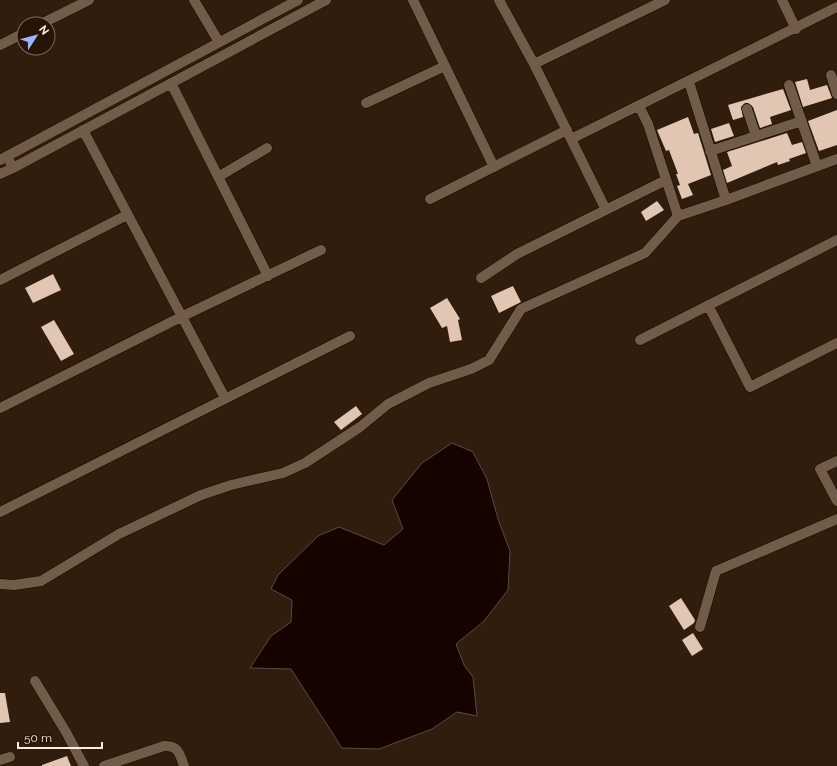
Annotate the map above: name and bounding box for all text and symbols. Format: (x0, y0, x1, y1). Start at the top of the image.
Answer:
north arrow (16, 16, 56, 56)
text: N (36, 23, 51, 38)
scale bar (18, 724, 102, 750)
text: 50 m (24, 731, 52, 745)

